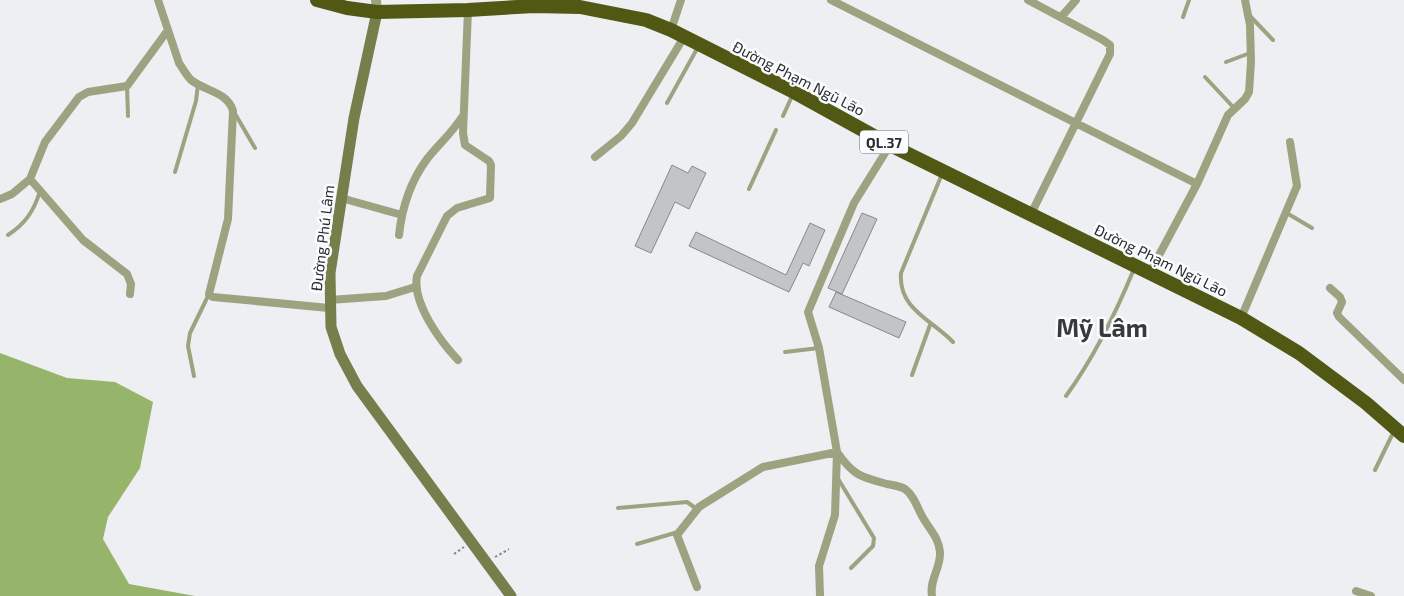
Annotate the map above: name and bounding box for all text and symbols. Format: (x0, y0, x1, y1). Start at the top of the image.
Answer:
street label: Đường Phạm Ngũ Lão (730, 37, 868, 119)
road number: QL.37 (860, 130, 908, 154)
street label: Đường Phú Lâm (307, 184, 337, 292)
street label: Đường Phạm Ngũ Lão (1092, 220, 1230, 300)
district label: Mỹ Lâm (1056, 312, 1148, 343)

